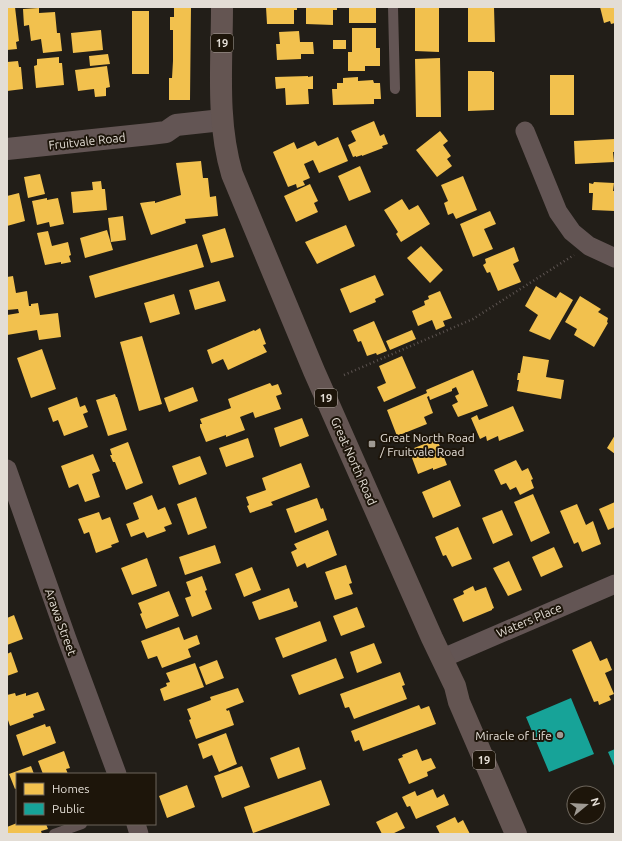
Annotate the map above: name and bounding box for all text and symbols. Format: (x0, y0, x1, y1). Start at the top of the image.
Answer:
road number: 19 (211, 34, 233, 52)
street label: Fruitvale Road (48, 130, 126, 152)
road number: 19 (315, 389, 337, 407)
street label: Great North Road (329, 415, 379, 507)
place label: Great North Road / Fruitvale Road (379, 431, 475, 458)
marker: Great North Road / Fruitvale Road (367, 439, 377, 449)
street label: Arawa Street (43, 587, 79, 657)
street label: Waters Place (494, 600, 564, 640)
place label: Miracle of Life (475, 729, 552, 742)
marker: Miracle of Life (555, 730, 565, 740)
road number: 19 (473, 751, 495, 769)
legend (16, 773, 156, 825)
text: Homes (52, 782, 90, 795)
north arrow (566, 785, 606, 825)
text: N (589, 796, 602, 808)
text: Public (52, 802, 85, 815)

